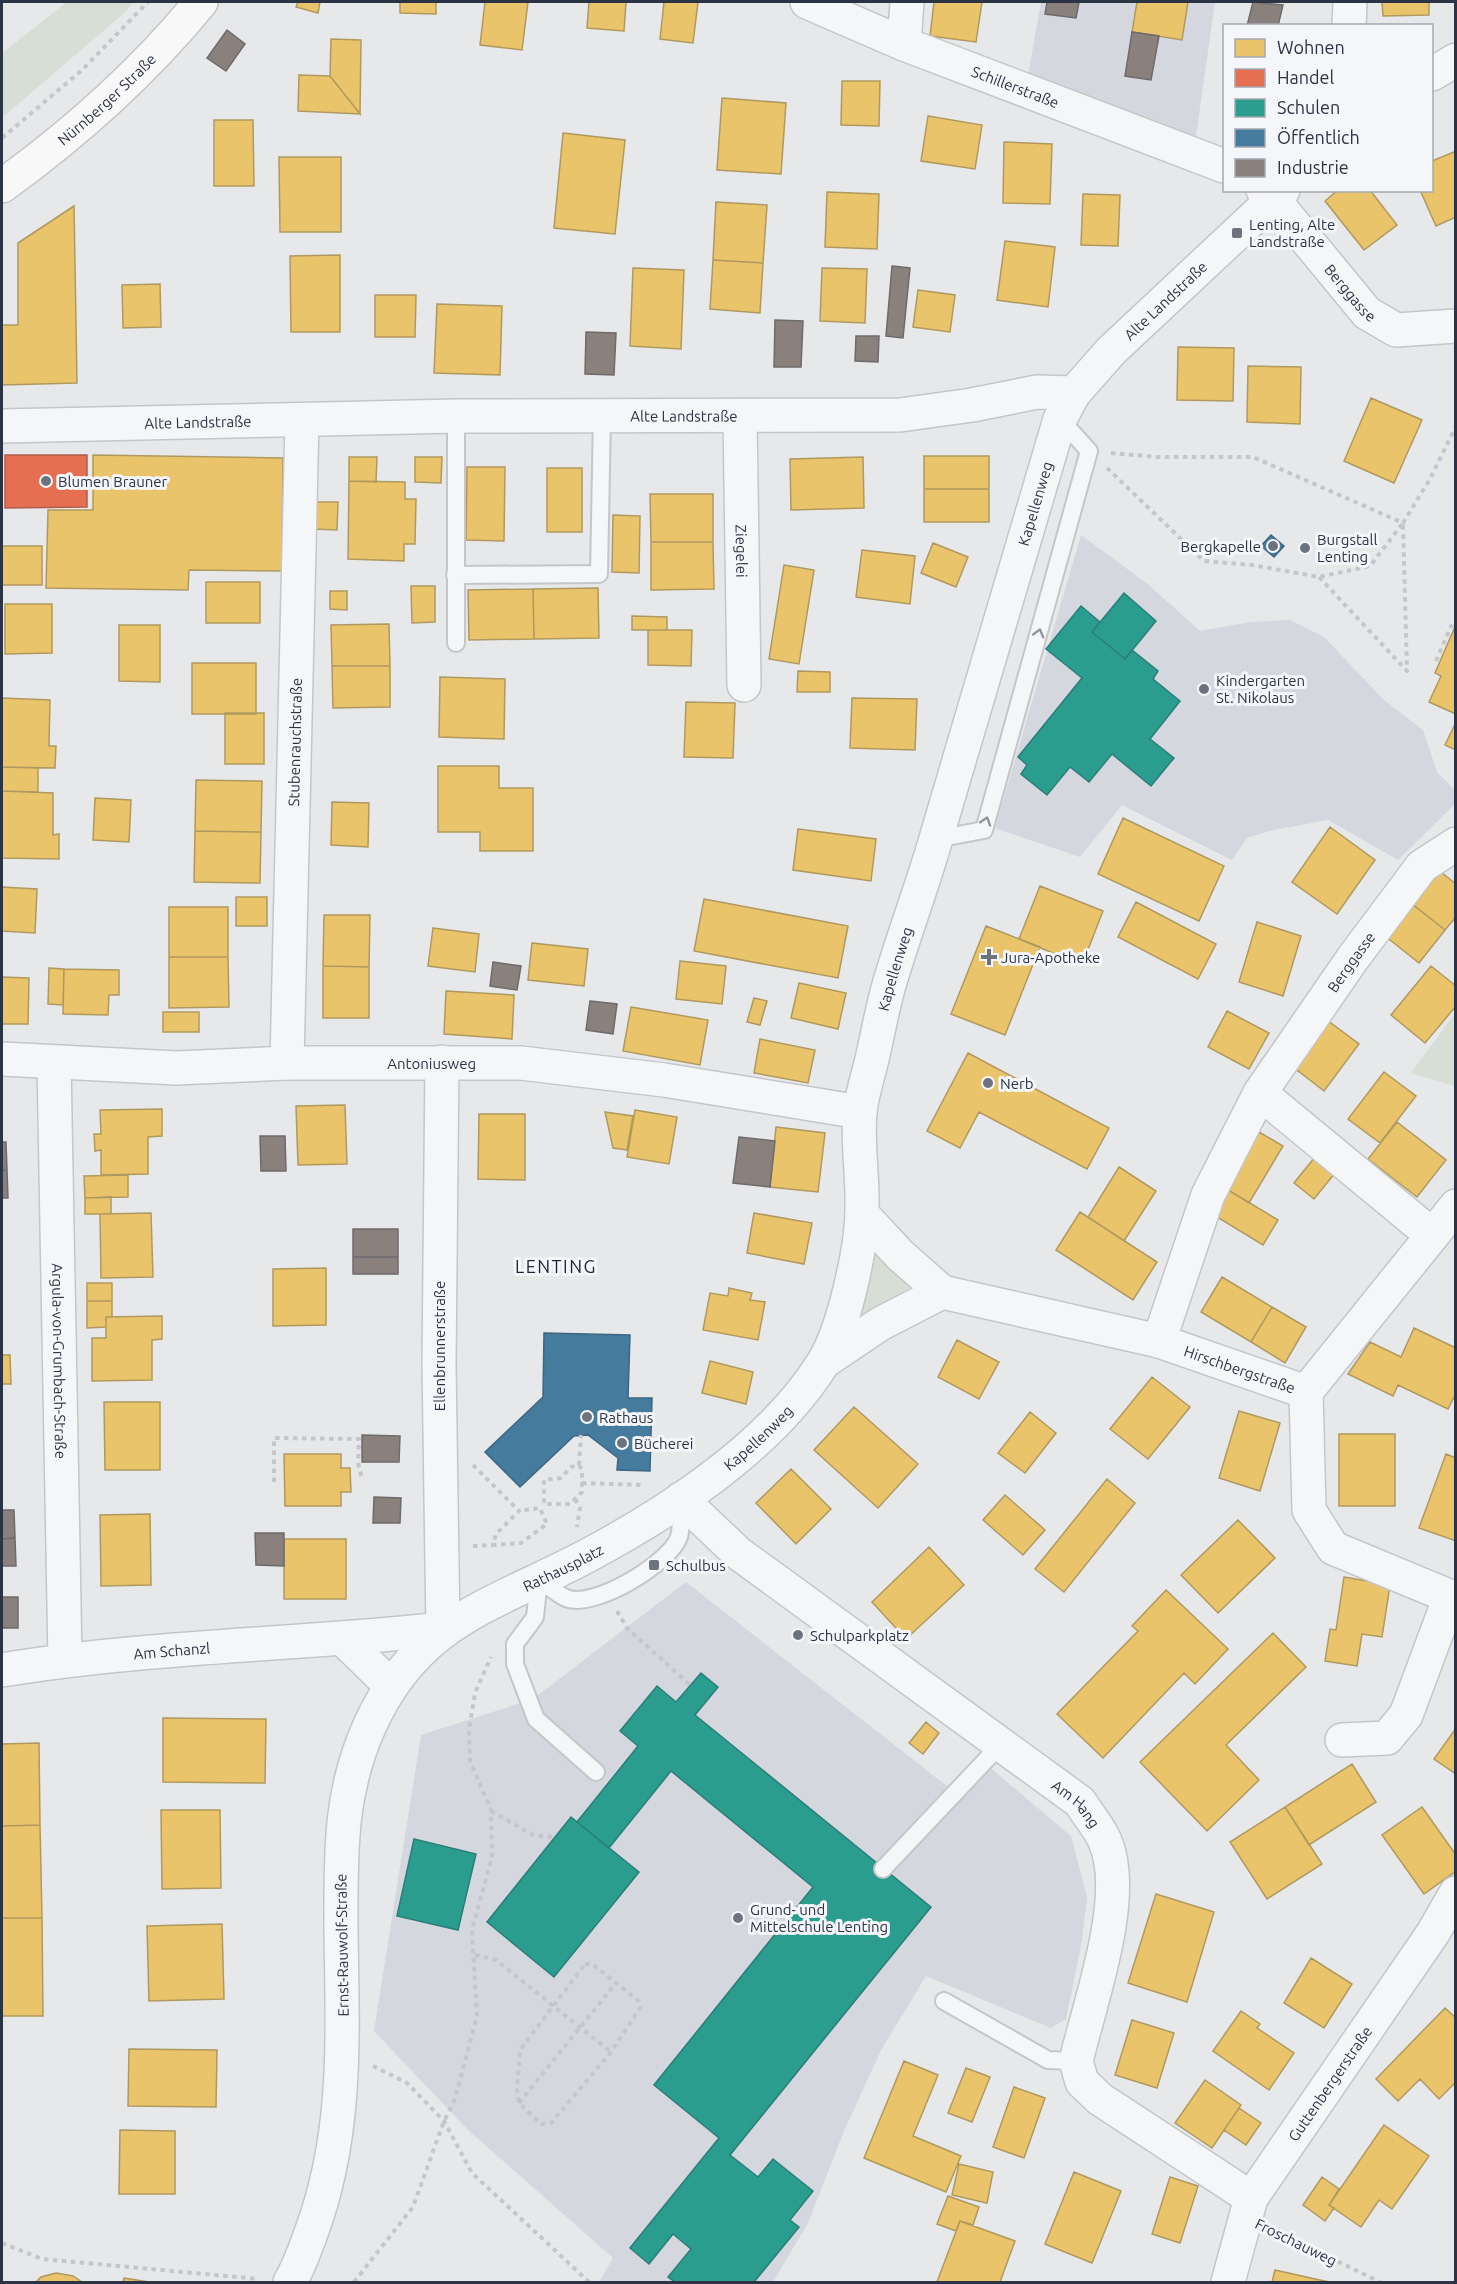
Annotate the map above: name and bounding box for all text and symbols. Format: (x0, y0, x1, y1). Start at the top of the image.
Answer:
legend (1223, 24, 1433, 192)
text: Wohnen (1277, 37, 1345, 57)
street label: Nürnberger Straße (54, 50, 159, 148)
street label: Schillerstraße (969, 62, 1062, 111)
text: Handel (1277, 67, 1335, 87)
text: Schulen (1277, 97, 1340, 117)
text: Öffentlich (1277, 127, 1360, 147)
text: Industrie (1277, 157, 1349, 177)
place label: Lenting, Alte Landstraße (1249, 216, 1335, 250)
marker: Lenting, Alte Landstraße (1230, 226, 1244, 240)
street label: Alte Landstraße (1120, 257, 1210, 343)
street label: Berggasse (1322, 260, 1379, 325)
street label: Alte Landstraße (630, 407, 737, 424)
street label: Alte Landstraße (144, 412, 252, 431)
street label: Kapellenweg (1014, 459, 1055, 548)
place label: Blumen Brauner (58, 473, 168, 490)
marker: Blumen Brauner (39, 474, 53, 488)
street label: Ziegelei (733, 524, 751, 578)
place label: Burgstall Lenting (1317, 531, 1377, 565)
place label: Bergkapelle (1180, 538, 1261, 555)
marker: Bergkapelle (1266, 539, 1280, 553)
marker: Burgstall Lenting (1298, 541, 1312, 555)
one-way arrow (1032, 628, 1044, 639)
place label: Kindergarten St. Nikolaus (1216, 672, 1305, 706)
street label: Stubenrauchstraße (284, 678, 304, 807)
marker: Kindergarten St. Nikolaus (1197, 682, 1211, 696)
one-way arrow (979, 816, 991, 826)
street label: Kapellenweg (874, 925, 915, 1013)
street label: Berggasse (1324, 929, 1378, 995)
place label: Jura-Apotheke (1001, 949, 1100, 966)
marker: Jura-Apotheke (982, 950, 996, 964)
street label: Antoniusweg (387, 1055, 476, 1072)
place label: Nerb (1000, 1075, 1033, 1092)
marker: Nerb (981, 1076, 995, 1090)
district label: LENTING (515, 1256, 597, 1276)
street label: Argula-von-Grumbach-Straße (49, 1263, 70, 1459)
street label: Ellenbrunnerstraße (431, 1281, 448, 1411)
street label: Hirschbergstraße (1182, 1342, 1298, 1396)
street label: Kapellenweg (720, 1402, 796, 1473)
place label: Rathaus (599, 1409, 653, 1426)
marker: Rathaus (580, 1410, 594, 1424)
place label: Bücherei (634, 1435, 694, 1452)
marker: Bücherei (615, 1436, 629, 1450)
street label: Rathausplatz (520, 1540, 606, 1595)
place label: Schulbus (666, 1557, 726, 1574)
marker: Schulbus (647, 1558, 661, 1572)
place label: Schulparkplatz (810, 1627, 909, 1644)
marker: Schulparkplatz (791, 1628, 805, 1642)
street label: Am Schanzl (133, 1639, 211, 1662)
street label: Am Hang (1049, 1776, 1104, 1831)
street label: Ernst-Rauwolf-Straße (332, 1873, 352, 2017)
place label: Grund- und Mittelschule Lenting (750, 1901, 888, 1935)
marker: Grund- und Mittelschule Lenting (731, 1911, 745, 1925)
street label: Guttenbergerstraße (1284, 2023, 1375, 2144)
street label: Froschauweg (1252, 2215, 1340, 2269)

